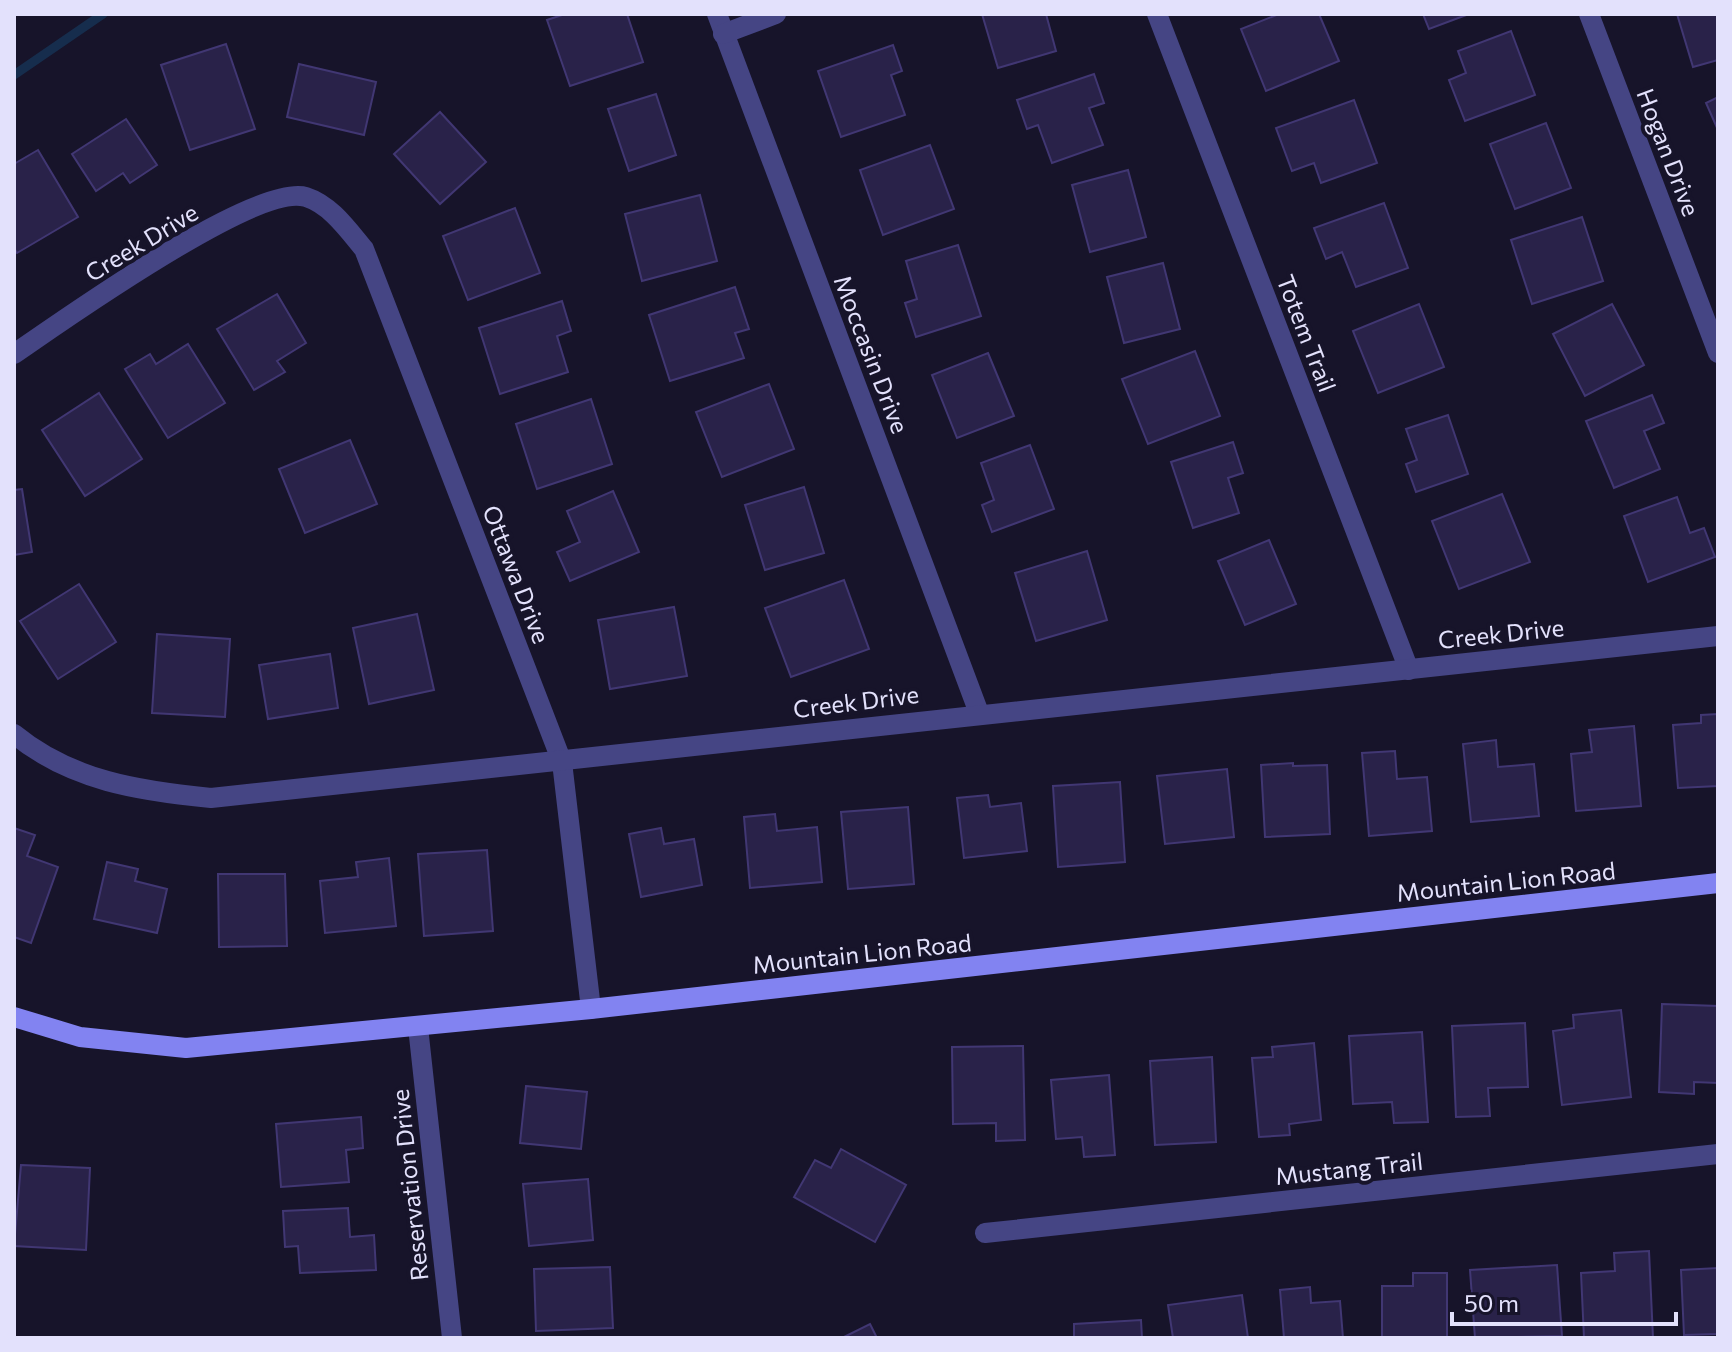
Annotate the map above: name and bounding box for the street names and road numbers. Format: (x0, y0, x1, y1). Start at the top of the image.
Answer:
street label: Hogan Drive (1631, 84, 1707, 220)
street label: Creek Drive (79, 197, 203, 287)
street label: Totem Trail (1271, 270, 1343, 396)
street label: Moccasin Drive (829, 271, 915, 437)
street label: Ottawa Drive (477, 501, 557, 647)
street label: Creek Drive (1437, 612, 1565, 654)
street label: Creek Drive (791, 679, 921, 723)
street label: Mountain Lion Road (1395, 855, 1617, 907)
street label: Mountain Lion Road (751, 927, 973, 979)
street label: Reservation Drive (385, 1088, 433, 1282)
street label: Mustang Trail (1274, 1146, 1424, 1190)

